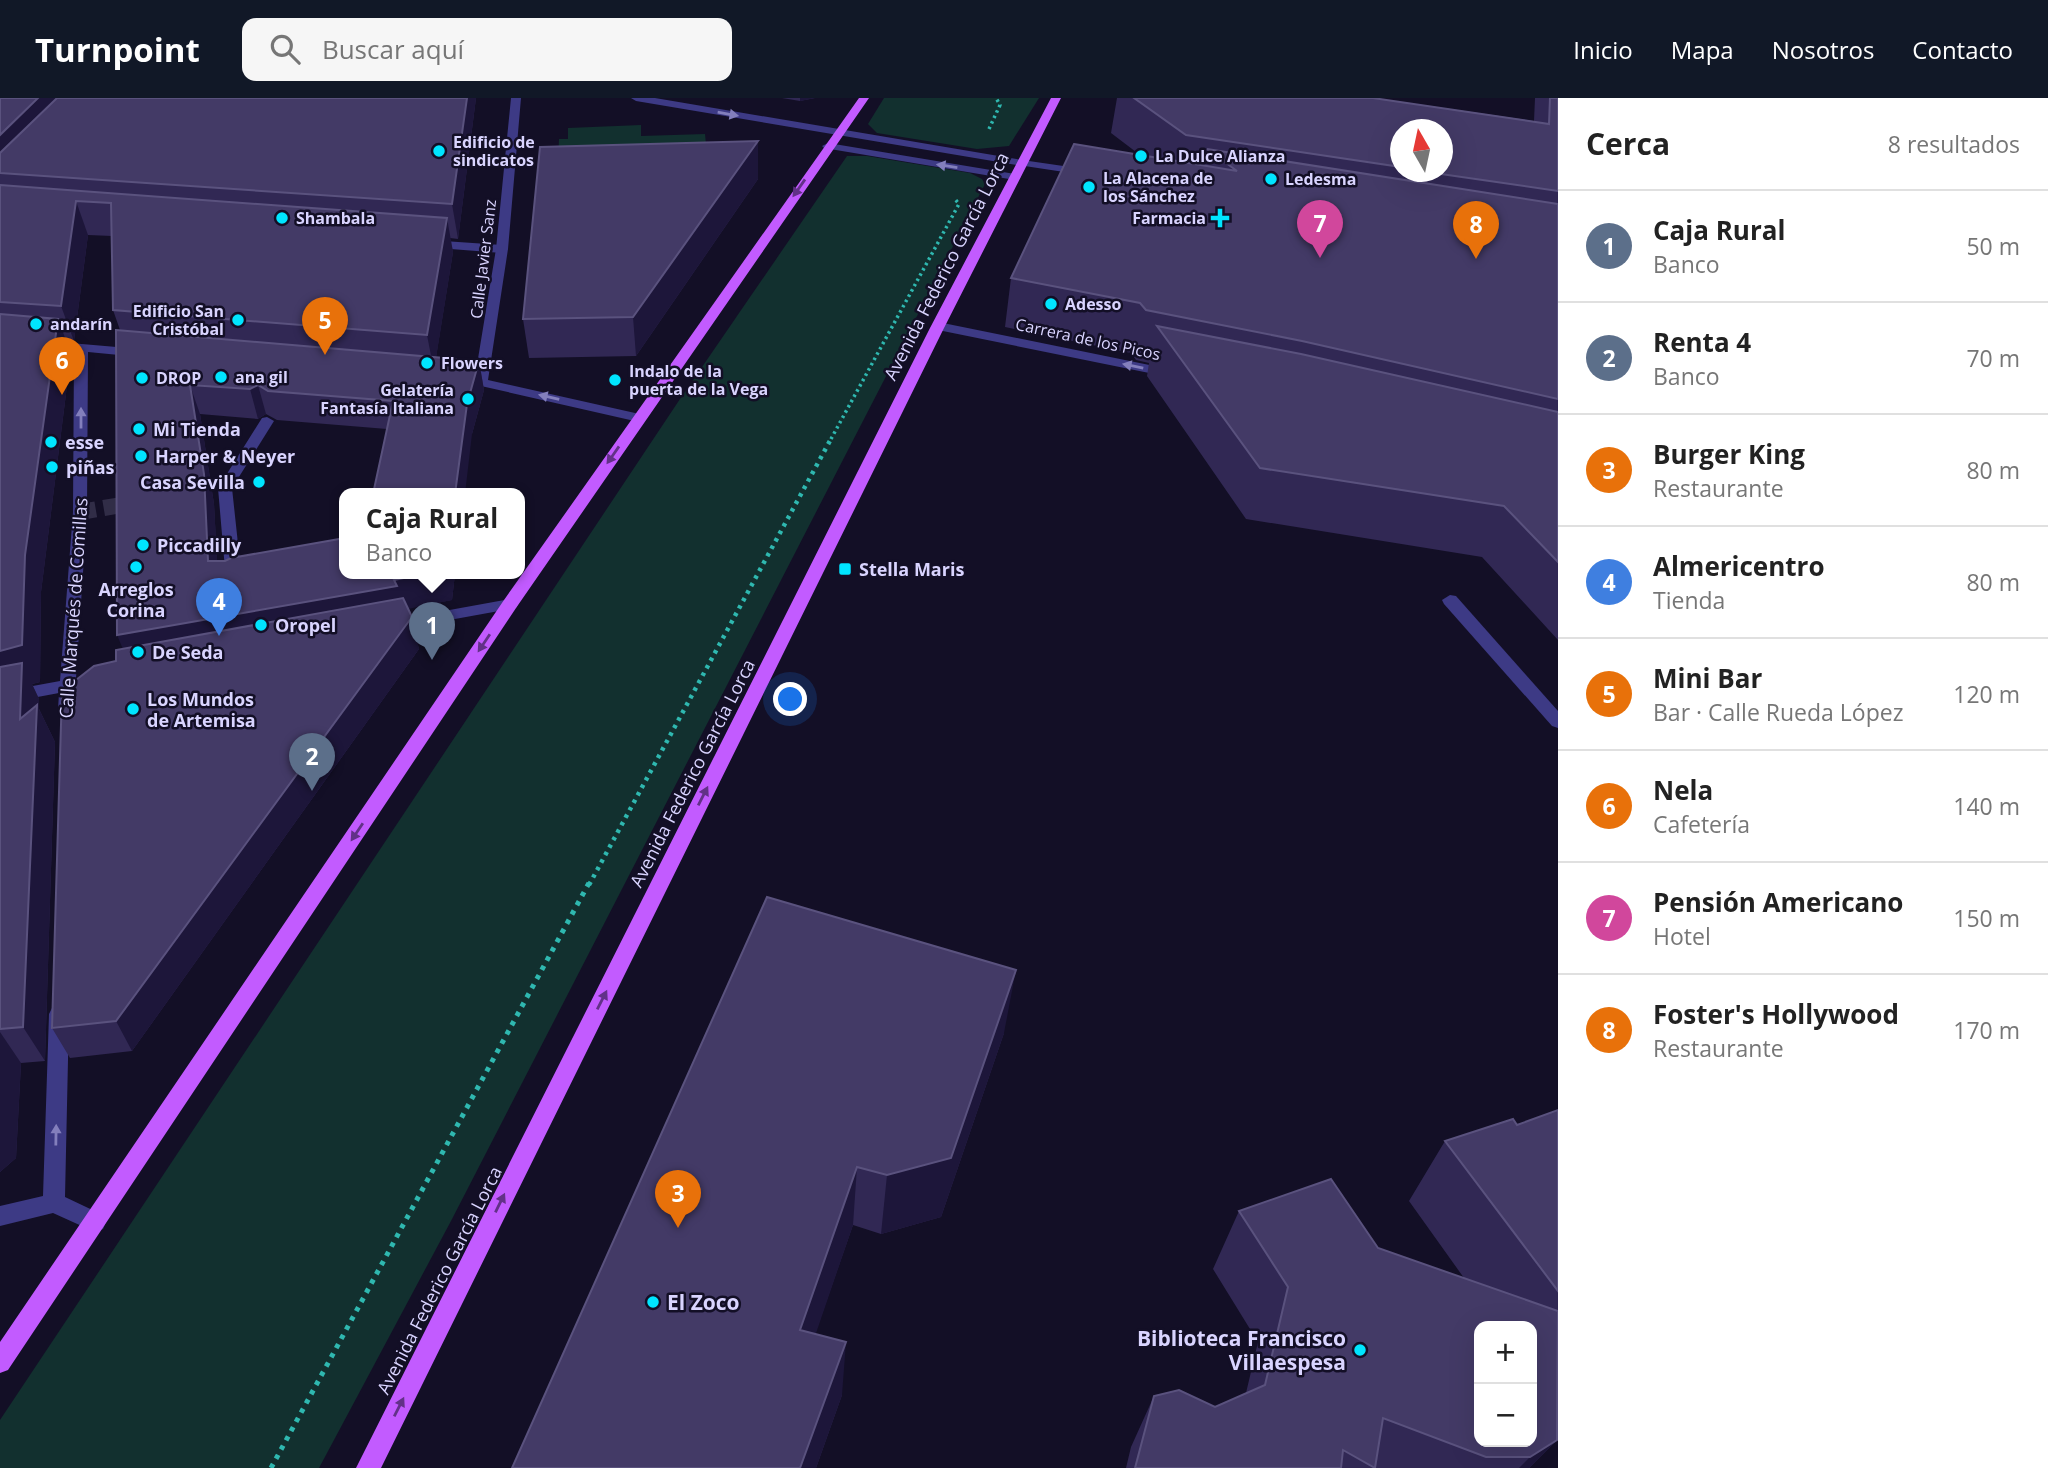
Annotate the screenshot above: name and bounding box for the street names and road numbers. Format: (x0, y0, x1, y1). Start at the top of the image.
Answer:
street label: Avenida Federico García Lorca (878, 148, 1014, 384)
street label: Calle Javier Sanz (465, 198, 501, 320)
street label: Carrera de los Picos (1014, 313, 1162, 365)
street label: Calle Marqués de Comillas (53, 497, 93, 719)
street label: Avenida Federico García Lorca (624, 655, 760, 891)
street label: Avenida Federico García Lorca (371, 1162, 507, 1398)

